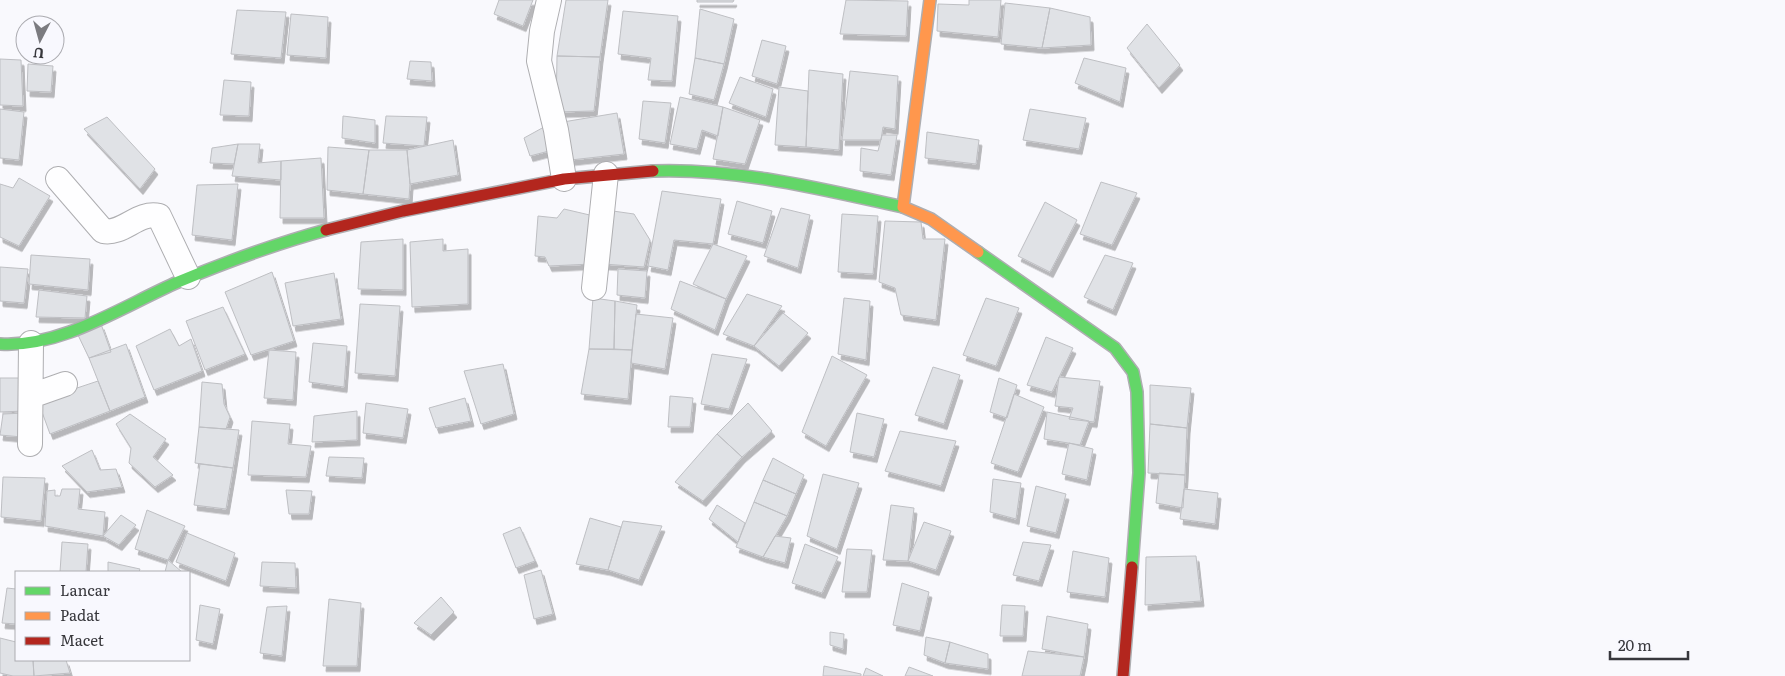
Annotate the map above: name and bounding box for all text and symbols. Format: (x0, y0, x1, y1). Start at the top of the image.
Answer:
north arrow (15, 15, 65, 65)
text: U (32, 43, 45, 64)
legend (15, 571, 190, 661)
text: Lancar (60, 578, 110, 601)
text: Padat (60, 603, 100, 626)
text: Macet (60, 628, 104, 651)
scale bar (1610, 628, 1688, 660)
text: 20 m (1618, 633, 1652, 656)

